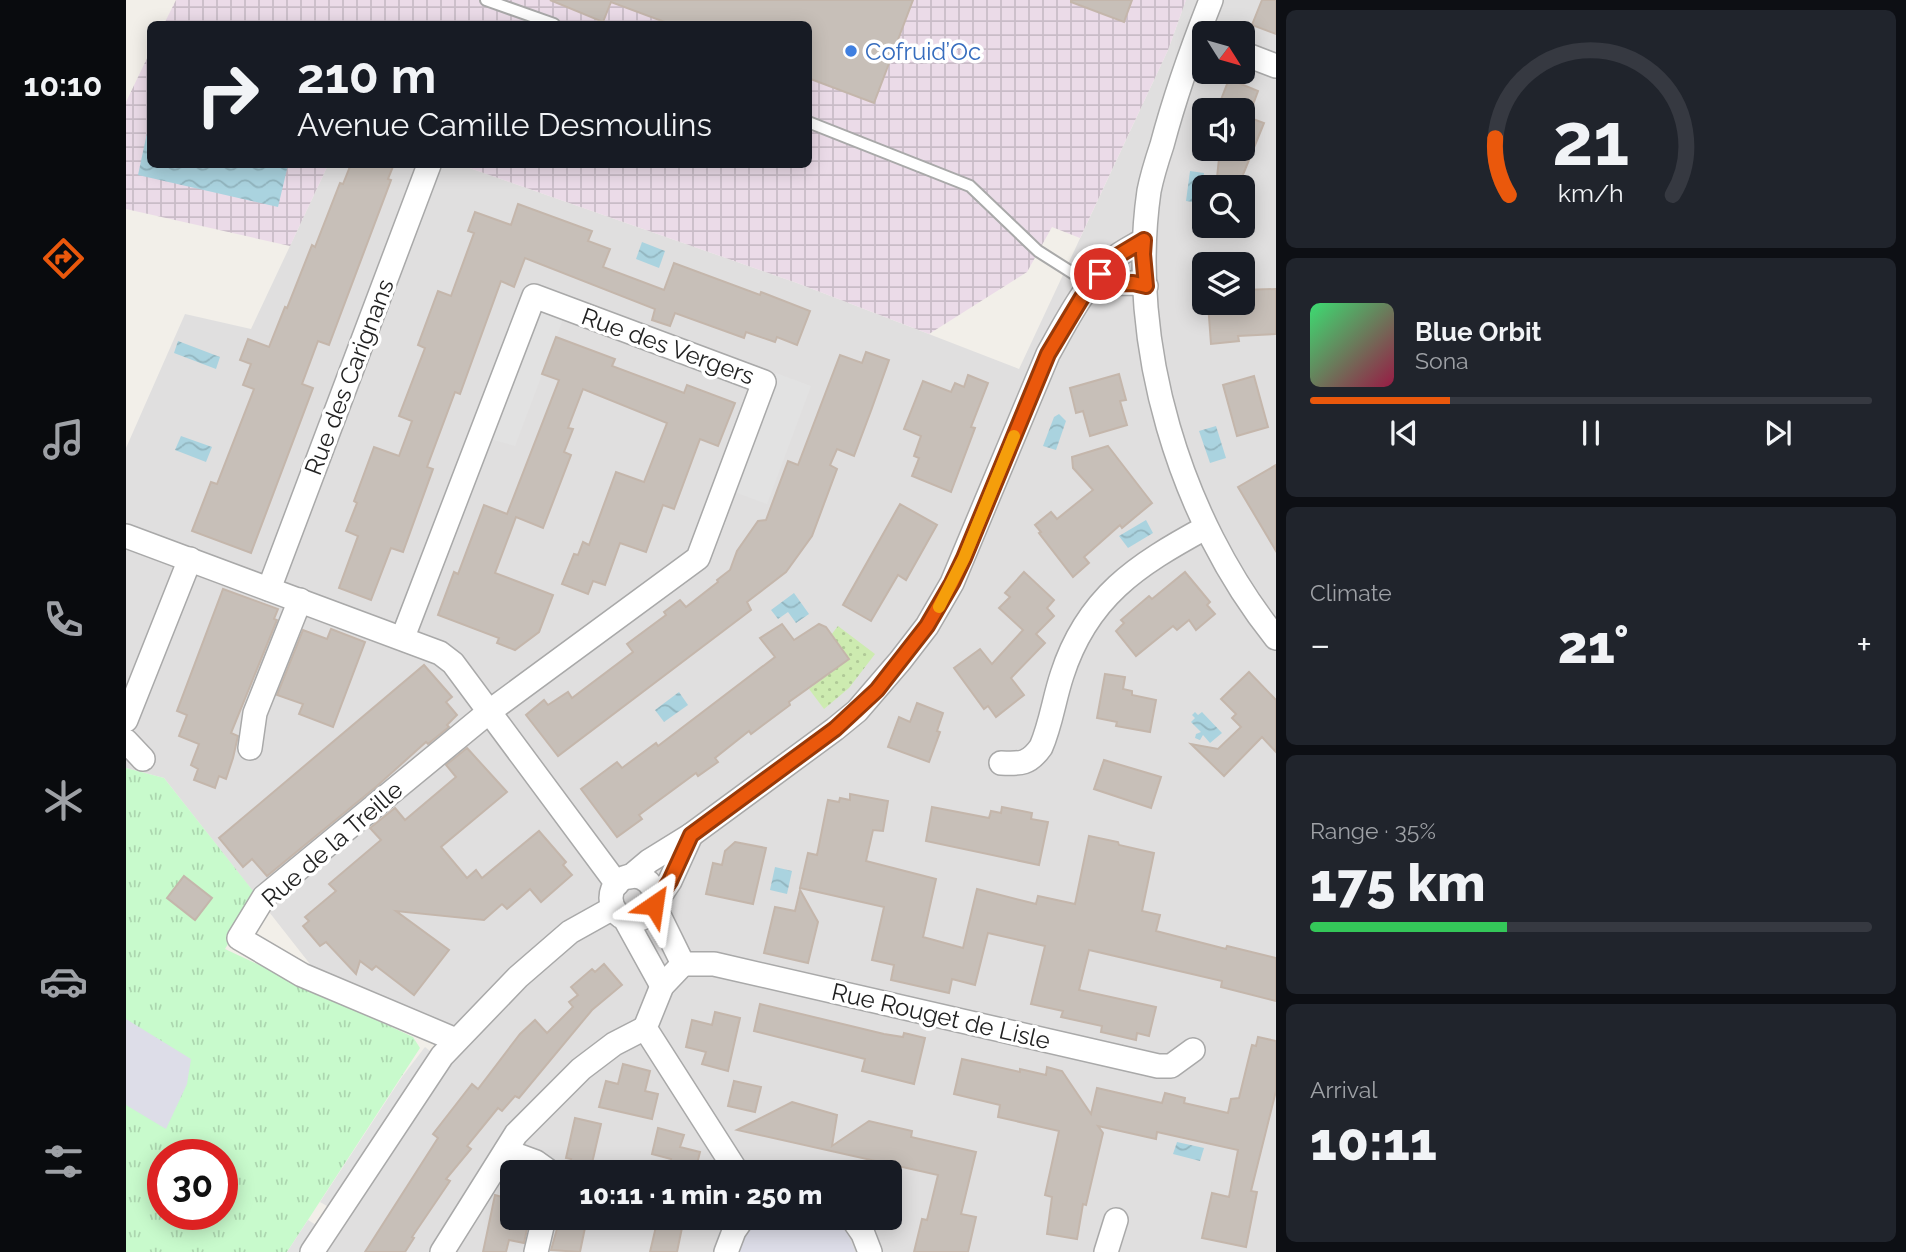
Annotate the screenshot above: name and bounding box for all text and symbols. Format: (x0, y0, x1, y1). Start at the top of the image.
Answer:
north arrow (1192, 21, 1255, 84)
map controls (1192, 21, 1255, 315)
place label: Cofruid’Oc (865, 37, 981, 66)
marker: Cofruid’Oc (843, 43, 859, 59)
text: 210 m (297, 47, 436, 104)
icon: right (182, 49, 273, 140)
text: 10:10 (24, 66, 102, 103)
button: sound (1192, 98, 1255, 161)
text: 21 (1552, 98, 1630, 183)
text: Avenue Camille Desmoulins (297, 106, 712, 143)
button: search (1192, 175, 1255, 238)
text: km/h (1558, 178, 1624, 208)
icon: directions (39, 234, 88, 283)
pin (1070, 244, 1130, 304)
button: layers (1192, 252, 1255, 315)
icon: arrive (1081, 255, 1119, 293)
street label: Rue des Carignans (298, 275, 400, 479)
street label: Rue des Vergers (578, 301, 758, 391)
text: Blue Orbit (1415, 317, 1542, 347)
text: Sona (1415, 347, 1469, 374)
icon: previous (1385, 414, 1423, 452)
icon: pause (1572, 414, 1610, 452)
icon: next (1759, 414, 1797, 452)
icon: music (39, 415, 88, 464)
text: Climate (1310, 579, 1392, 606)
icon: phone (39, 595, 88, 644)
text: 21° (1558, 614, 1629, 675)
text: − (1310, 622, 1330, 667)
text: + (1856, 622, 1872, 667)
street label: Rue de la Treille (256, 775, 408, 913)
icon: climate (39, 776, 88, 825)
text: Range · 35% (1310, 817, 1436, 844)
text: 175 km (1310, 852, 1486, 913)
position arrow (617, 868, 691, 942)
icon: car (39, 957, 88, 1006)
street label: Rue Rouget de Lisle (829, 977, 1053, 1055)
text: Arrival (1310, 1076, 1377, 1103)
text: 10:11 (1310, 1111, 1437, 1172)
icon: filters (39, 1137, 88, 1186)
speed limit sign: 30 (147, 1139, 238, 1230)
text: 10:11 · 1 min · 250 m (580, 1180, 822, 1210)

